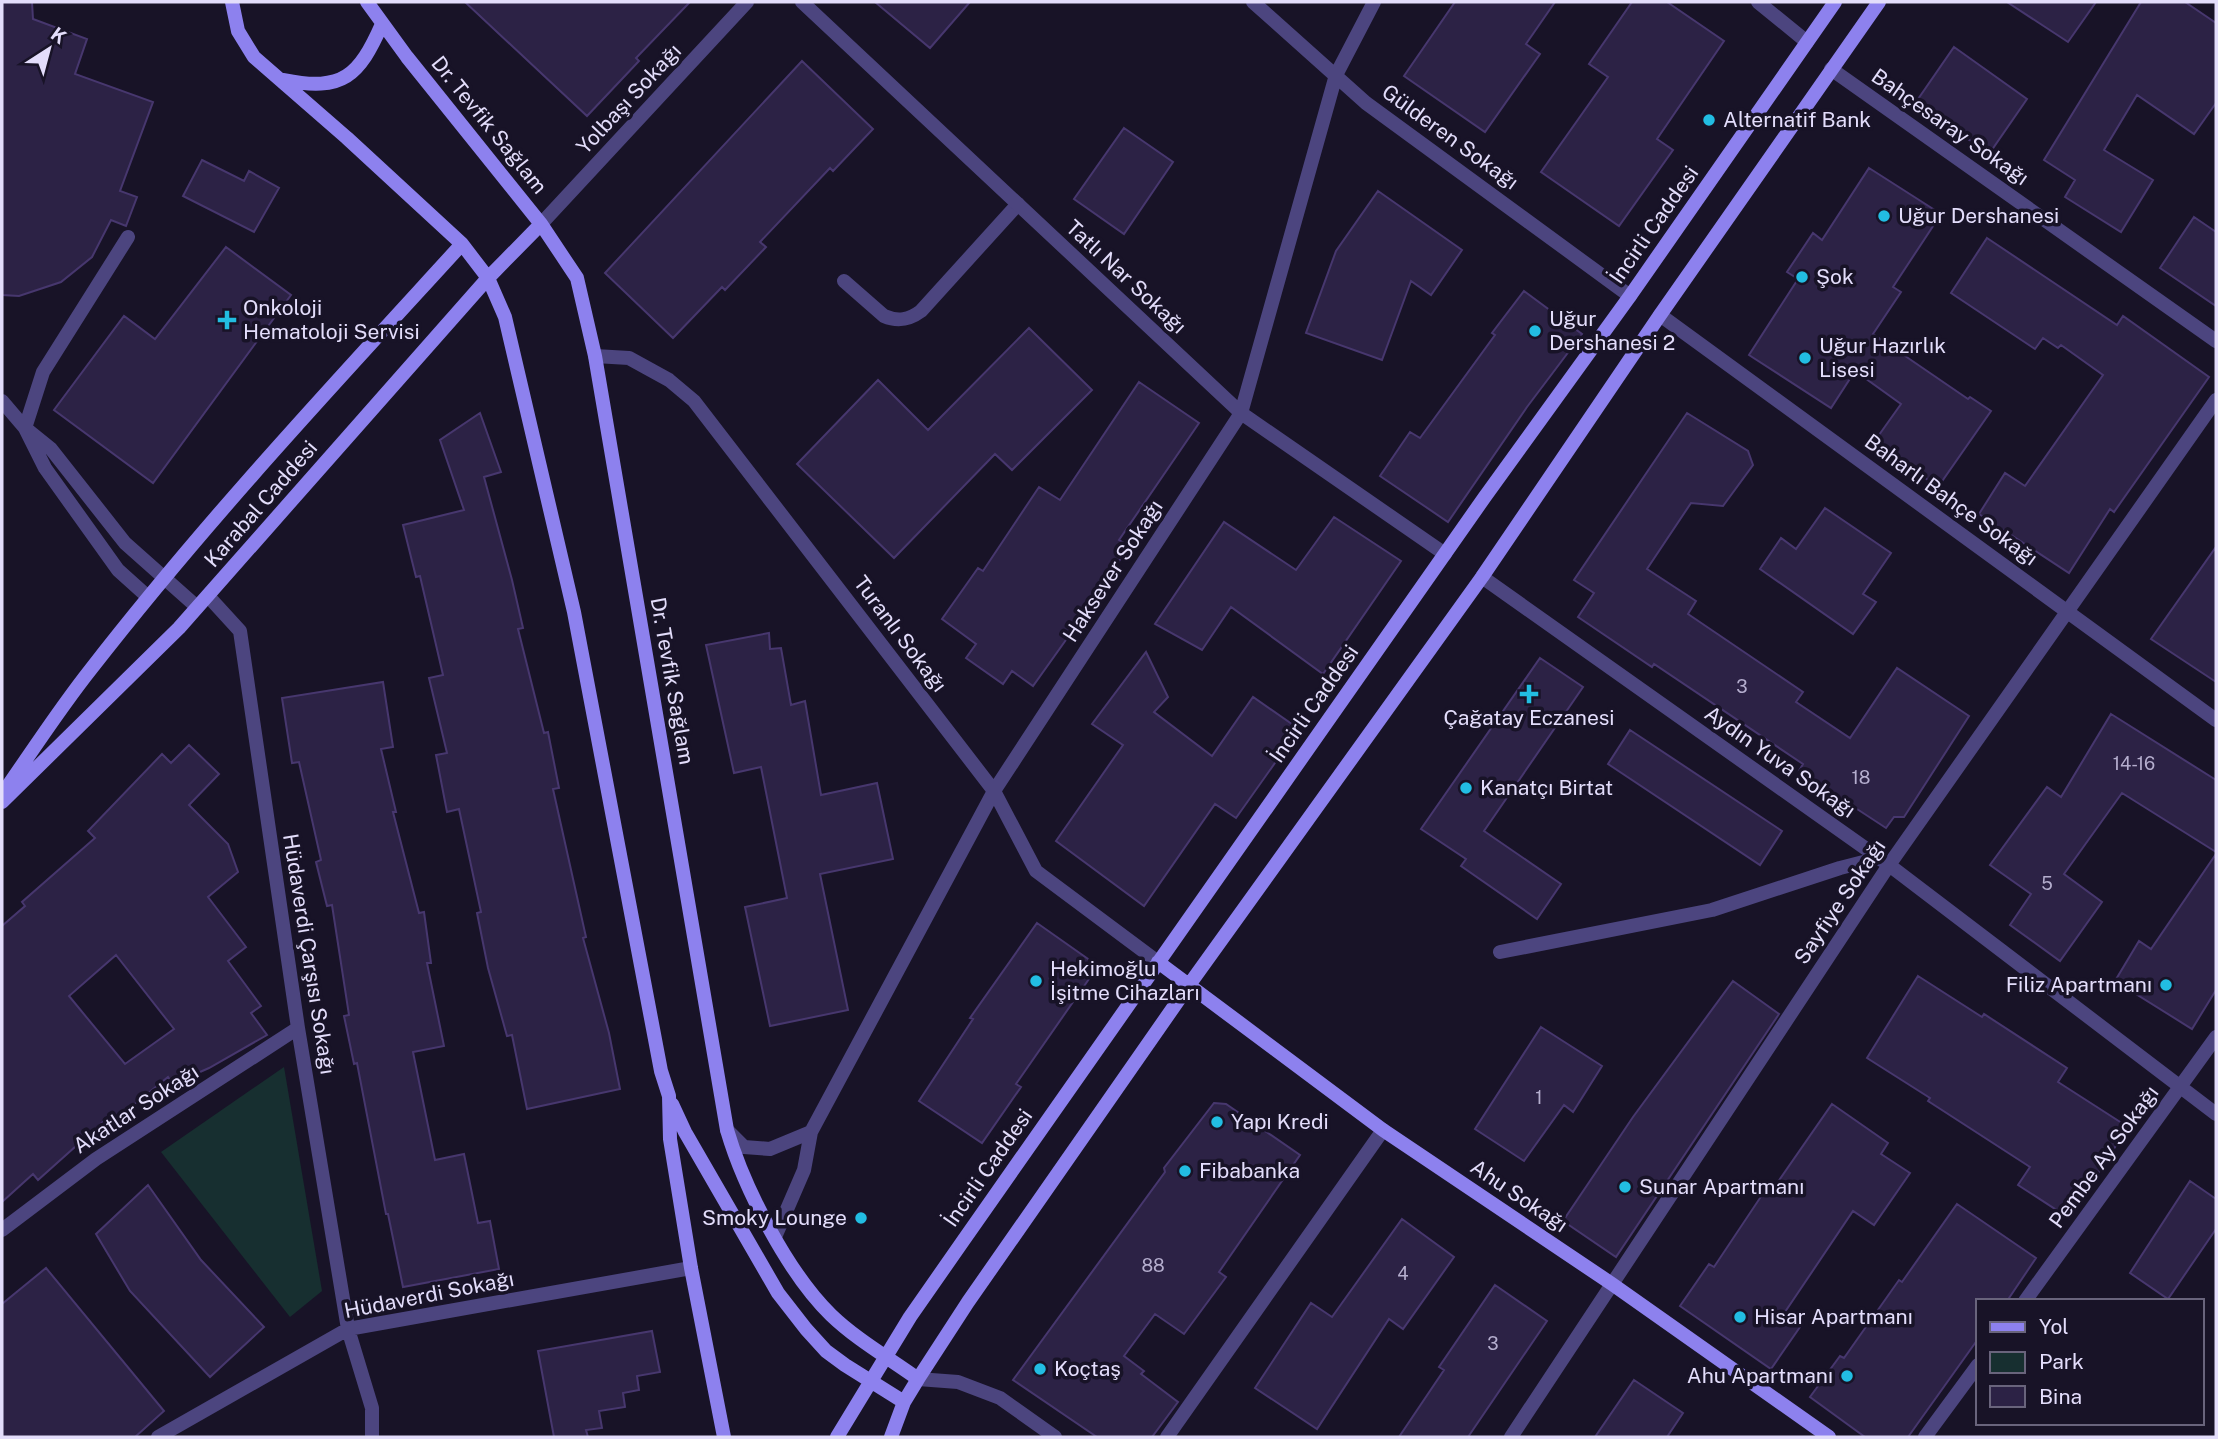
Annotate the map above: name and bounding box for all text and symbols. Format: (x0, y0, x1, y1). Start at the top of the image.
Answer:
north arrow (14, 14, 84, 84)
text: K (47, 22, 71, 48)
street label: Yolbaşı Sokağı (571, 38, 686, 159)
street label: Dr. Tevfik Sağlam (426, 51, 552, 198)
street label: Bahçesaray Sokağı (1867, 63, 2034, 190)
street label: Gülderen Sokağı (1377, 79, 1523, 194)
place label: Alternatif Bank (1723, 107, 1871, 132)
marker: Alternatif Bank (1701, 112, 1717, 128)
street label: İncirli Caddesi (1604, 161, 1703, 288)
place label: Uğur Dershanesi (1898, 203, 2059, 228)
marker: Uğur Dershanesi (1876, 208, 1892, 224)
street label: Tatlı Nar Sokağı (1061, 215, 1192, 339)
place label: Şok (1816, 264, 1854, 289)
marker: Şok (1794, 269, 1810, 285)
place label: Onkoloji Hematoloji Servisi (243, 295, 420, 344)
place label: Uğur Dershanesi 2 (1549, 306, 1675, 355)
marker: Onkoloji Hematoloji Servisi (217, 310, 237, 330)
marker: Uğur Dershanesi 2 (1527, 323, 1543, 339)
place label: Uğur Hazırlık Lisesi (1819, 333, 1946, 382)
marker: Uğur Hazırlık Lisesi (1797, 350, 1813, 366)
street label: Baharlı Bahçe Sokağı (1860, 429, 2043, 571)
street label: Karabal Caddesi (199, 435, 322, 572)
street label: Haksever Sokağı (1057, 495, 1168, 646)
street label: Turanlı Sokağı (849, 571, 952, 697)
street label: Dr. Tevfik Sağlam (645, 595, 700, 767)
street label: İncirli Caddesi (1264, 640, 1363, 767)
house number: 3 (1736, 676, 1748, 697)
marker: Çağatay Eczanesi (1521, 686, 1537, 702)
street label: Aydın Yuva Sokağı (1700, 700, 1860, 823)
place label: Çağatay Eczanesi (1443, 705, 1615, 730)
house number: 14-16 (2113, 753, 2155, 774)
house number: 18 (1852, 767, 1870, 788)
place label: Kanatçı Birtat (1480, 775, 1613, 800)
marker: Kanatçı Birtat (1458, 780, 1474, 796)
street label: Hüdaverdi Çarşısı Sokağı (278, 832, 341, 1076)
street label: Sayfiye Sokağı (1789, 835, 1891, 969)
house number: 5 (2041, 873, 2053, 894)
place label: Hekimoğlu İşitme Cihazları (1050, 956, 1200, 1005)
place label: Filiz Apartmanı (2006, 972, 2152, 997)
marker: Hekimoğlu İşitme Cihazları (1028, 973, 1044, 989)
marker: Filiz Apartmanı (2158, 977, 2174, 993)
street label: Akatlar Sokağı (68, 1059, 203, 1158)
street label: Pembe Ay Sokağı (2044, 1081, 2164, 1233)
house number: 1 (1535, 1087, 1543, 1108)
street label: İncirli Caddesi (938, 1104, 1037, 1231)
place label: Yapı Kredi (1231, 1109, 1329, 1134)
marker: Yapı Kredi (1209, 1114, 1225, 1130)
street label: Ahu Sokağı (1466, 1154, 1573, 1237)
place label: Fibabanka (1199, 1158, 1300, 1183)
marker: Fibabanka (1177, 1163, 1193, 1179)
place label: Sunar Apartmanı (1639, 1174, 1804, 1199)
marker: Sunar Apartmanı (1617, 1179, 1633, 1195)
place label: Smoky Lounge (702, 1205, 847, 1230)
marker: Smoky Lounge (853, 1210, 869, 1226)
house number: 88 (1141, 1255, 1165, 1276)
house number: 4 (1397, 1263, 1409, 1284)
street label: Hüdaverdi Sokağı (342, 1266, 516, 1323)
legend (1976, 1299, 2204, 1425)
place label: Hisar Apartmanı (1754, 1304, 1913, 1329)
marker: Hisar Apartmanı (1732, 1309, 1748, 1325)
text: Yol (2039, 1314, 2069, 1339)
house number: 3 (1487, 1333, 1499, 1354)
text: Park (2039, 1349, 2084, 1374)
place label: Koçtaş (1054, 1356, 1121, 1381)
marker: Koçtaş (1032, 1361, 1048, 1377)
place label: Ahu Apartmanı (1687, 1363, 1833, 1388)
marker: Ahu Apartmanı (1839, 1368, 1855, 1384)
text: Bina (2039, 1384, 2082, 1409)

